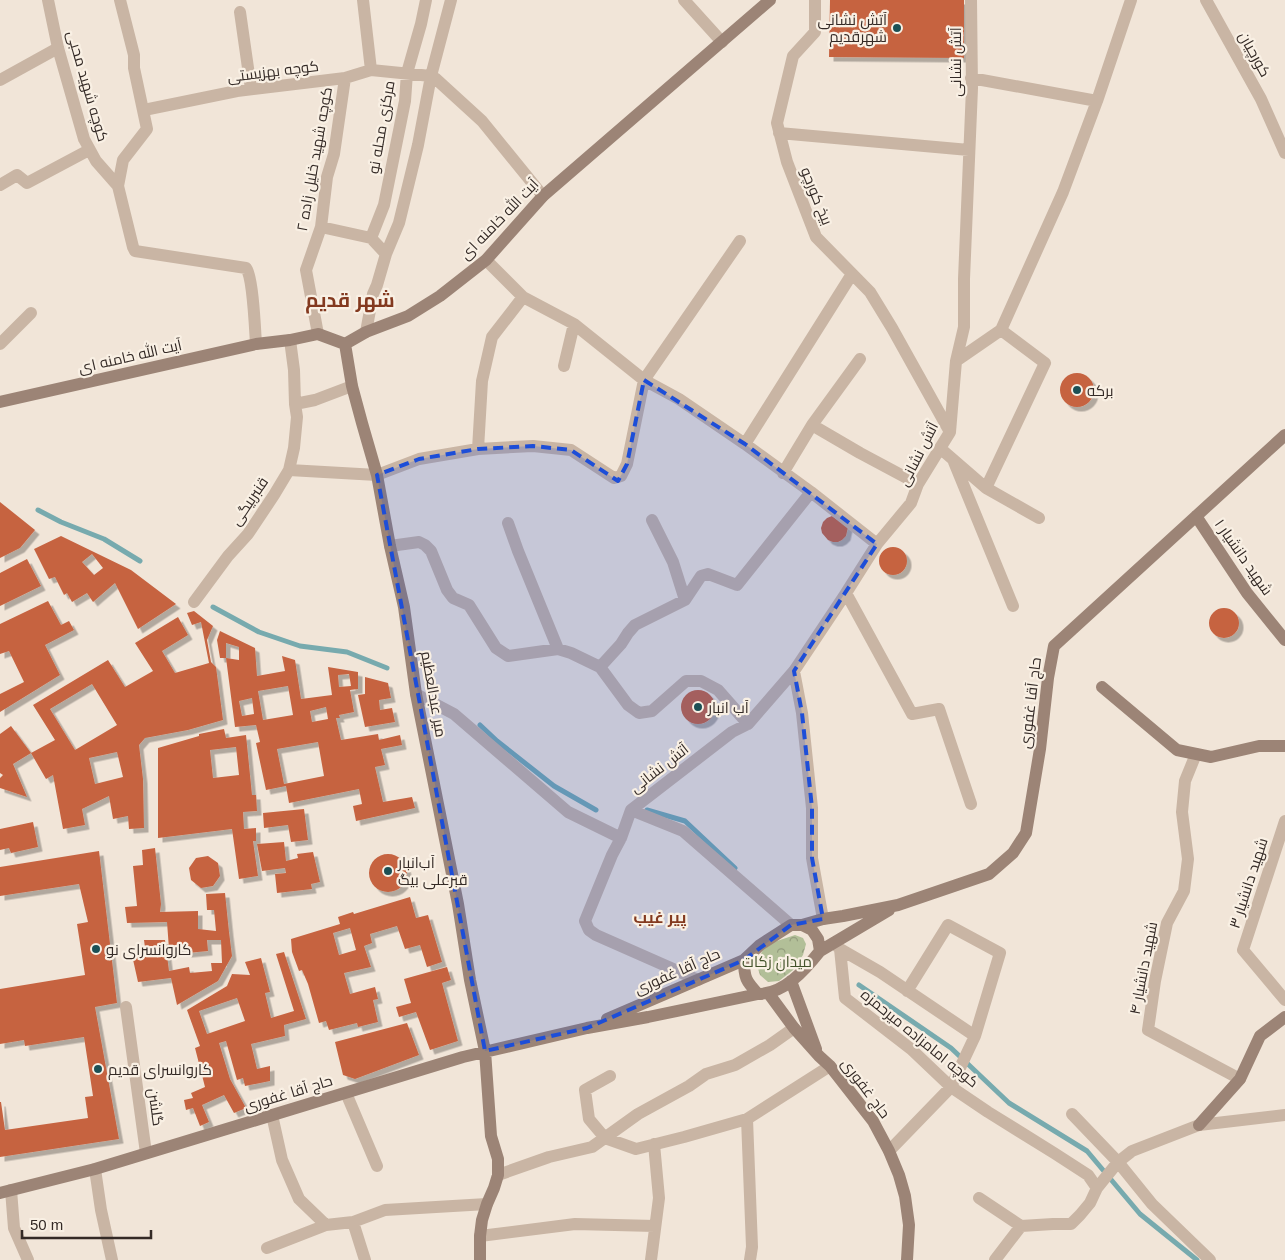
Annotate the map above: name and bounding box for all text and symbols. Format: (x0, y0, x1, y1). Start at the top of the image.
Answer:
place label: آتش نشانی شهرقدیم (817, 11, 887, 47)
marker: آتش نشانی شهرقدیم (891, 22, 903, 34)
street label: آتش نشانی (947, 27, 966, 97)
street label: کورچیان (1234, 28, 1274, 81)
street label: کوچه شهید محبی (62, 29, 112, 144)
street label: کوچه بهزیستی (226, 57, 320, 87)
street label: مرکزی محله نو (364, 79, 400, 175)
street label: کوچه شهید خلیل زاده ۲ (293, 86, 337, 233)
street label: بیخ کورچو (795, 165, 836, 229)
street label: آیت الله خامنه ای (455, 174, 543, 264)
district label: شهر قدیم (305, 289, 395, 314)
street label: آیت الله خامنه ای (76, 335, 184, 378)
place label: برکه (1087, 382, 1114, 400)
marker: برکه (1071, 384, 1083, 396)
street label: آتش نشانی (895, 419, 943, 490)
street label: قنبربیگی (227, 474, 273, 530)
street label: شهید دانشیار ۱ (1210, 516, 1276, 599)
street label: میر عبدالعظیم (416, 650, 450, 739)
street label: حاج آقا غفوری (1016, 656, 1047, 750)
place label: آب انبار (707, 699, 749, 717)
marker: آب انبار (692, 701, 704, 713)
street label: آتش نشانی (626, 740, 693, 798)
street label: شهید دانشیار ۳ (1225, 836, 1273, 931)
place label: آب‌انبار قبرعلی بیگ (397, 854, 468, 890)
marker: آب‌انبار قبرعلی بیگ (382, 865, 394, 877)
district label: پیر غیب (634, 909, 687, 929)
street label: شهید دانشیار ۴ (1126, 920, 1162, 1016)
place label: کاروانسرای نو (106, 941, 191, 960)
marker: کاروانسرای نو (90, 943, 102, 955)
street label: حاج آقا غفوری (632, 945, 724, 1000)
park label: میدان زکات (742, 953, 812, 972)
street label: کوچه امامزاده میرحمزه (857, 985, 982, 1092)
street label: حاج غفوری (836, 1055, 894, 1123)
place label: کاروانسرای قدیم (108, 1061, 212, 1080)
marker: کاروانسرای قدیم (92, 1063, 104, 1075)
street label: حاج آقا غفوری (242, 1071, 335, 1117)
street label: گلشن (143, 1087, 167, 1127)
scale bar (22, 1208, 151, 1240)
text: 50 m (30, 1216, 63, 1233)

